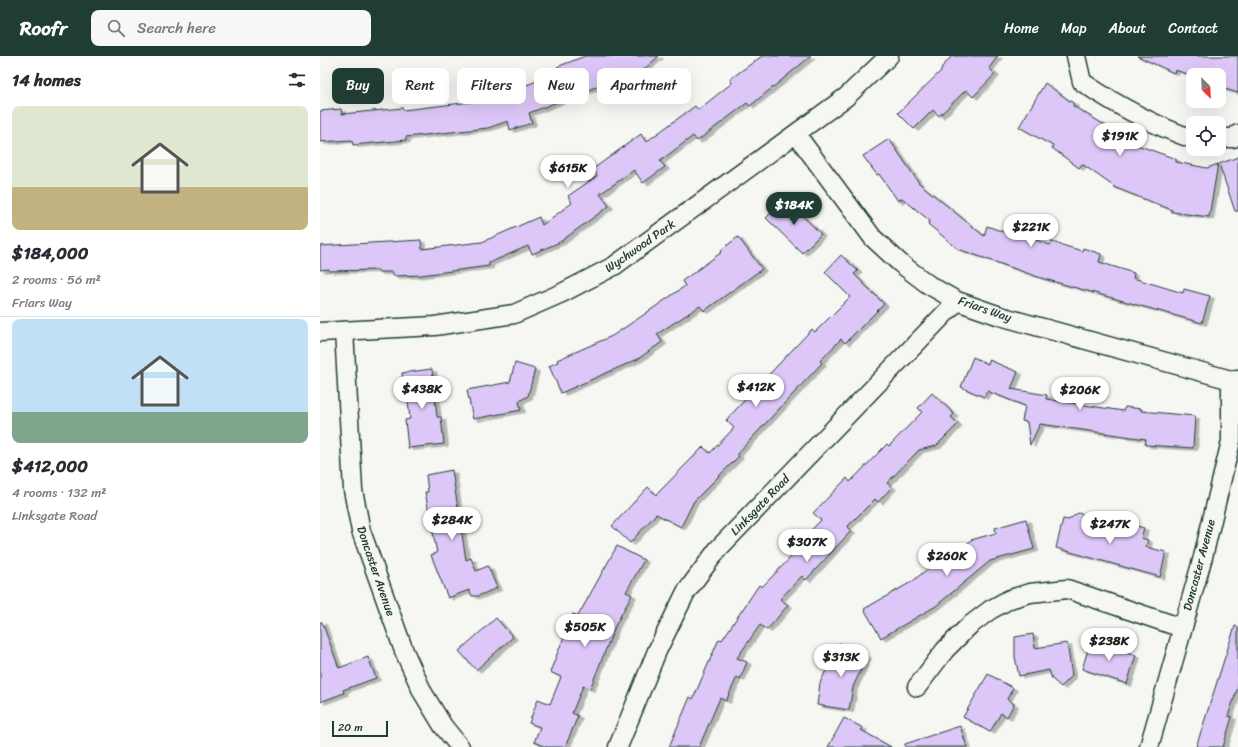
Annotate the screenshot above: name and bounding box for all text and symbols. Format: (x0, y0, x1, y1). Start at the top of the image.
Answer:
search box (91, 10, 371, 46)
text: Roofr (20, 12, 67, 45)
text: Search here (137, 15, 216, 41)
text: Home (1004, 16, 1039, 41)
text: Map (1061, 16, 1087, 41)
text: About (1109, 16, 1146, 41)
text: Contact (1168, 16, 1218, 41)
icon: search (105, 17, 127, 39)
text: 14 homes (12, 65, 81, 95)
chip: Buy (332, 68, 384, 104)
chip: Rent (392, 68, 449, 104)
chip: Filters (457, 68, 526, 104)
chip: New (534, 68, 589, 104)
chip: Apartment (597, 68, 691, 104)
north arrow (1186, 68, 1226, 108)
map controls (1186, 68, 1226, 156)
icon: filters (286, 69, 308, 91)
button: locate (1186, 116, 1226, 156)
pin: $191K (1092, 123, 1148, 157)
text: $191K (1102, 124, 1138, 147)
icon: home (124, 132, 196, 204)
pin: $615K (540, 155, 596, 189)
text: $615K (549, 156, 587, 179)
pin: $184K (766, 192, 822, 226)
text: $184K (775, 193, 813, 216)
street label: Wychwood Park (600, 213, 681, 279)
pin: $221K (1003, 214, 1059, 248)
text: $221K (1012, 215, 1050, 238)
text: $184,000 (12, 238, 88, 268)
text: 2 rooms · 56 m² (12, 268, 101, 291)
street label: Friars Way (955, 290, 1015, 329)
text: Friars Way (12, 291, 72, 314)
icon: home (124, 345, 196, 417)
pin: $412K (728, 374, 784, 408)
text: $412K (737, 375, 775, 398)
pin: $438K (394, 376, 450, 410)
text: $438K (402, 377, 442, 400)
pin: $206K (1052, 377, 1108, 411)
text: $206K (1060, 378, 1100, 401)
text: $412,000 (12, 451, 88, 481)
street label: Linksgate Road (725, 469, 796, 541)
text: 4 rooms · 132 m² (12, 481, 106, 504)
text: Linksgate Road (12, 504, 97, 527)
pin: $284K (424, 507, 480, 541)
text: $284K (432, 508, 472, 531)
pin: $247K (1082, 511, 1138, 545)
text: $247K (1090, 512, 1130, 535)
street label: Doncaster Avenue (1176, 517, 1222, 613)
street label: Doncaster Avenue (350, 523, 402, 619)
pin: $307K (779, 529, 835, 563)
text: $307K (787, 530, 827, 553)
pin: $260K (919, 543, 975, 577)
text: $260K (927, 544, 967, 567)
pin: $505K (557, 614, 613, 648)
text: $505K (565, 615, 605, 638)
pin: $238K (1081, 628, 1137, 662)
text: $238K (1089, 629, 1129, 652)
pin: $313K (813, 644, 869, 678)
text: $313K (823, 645, 859, 668)
text: 20 m (338, 718, 363, 737)
scale bar (332, 719, 388, 738)

